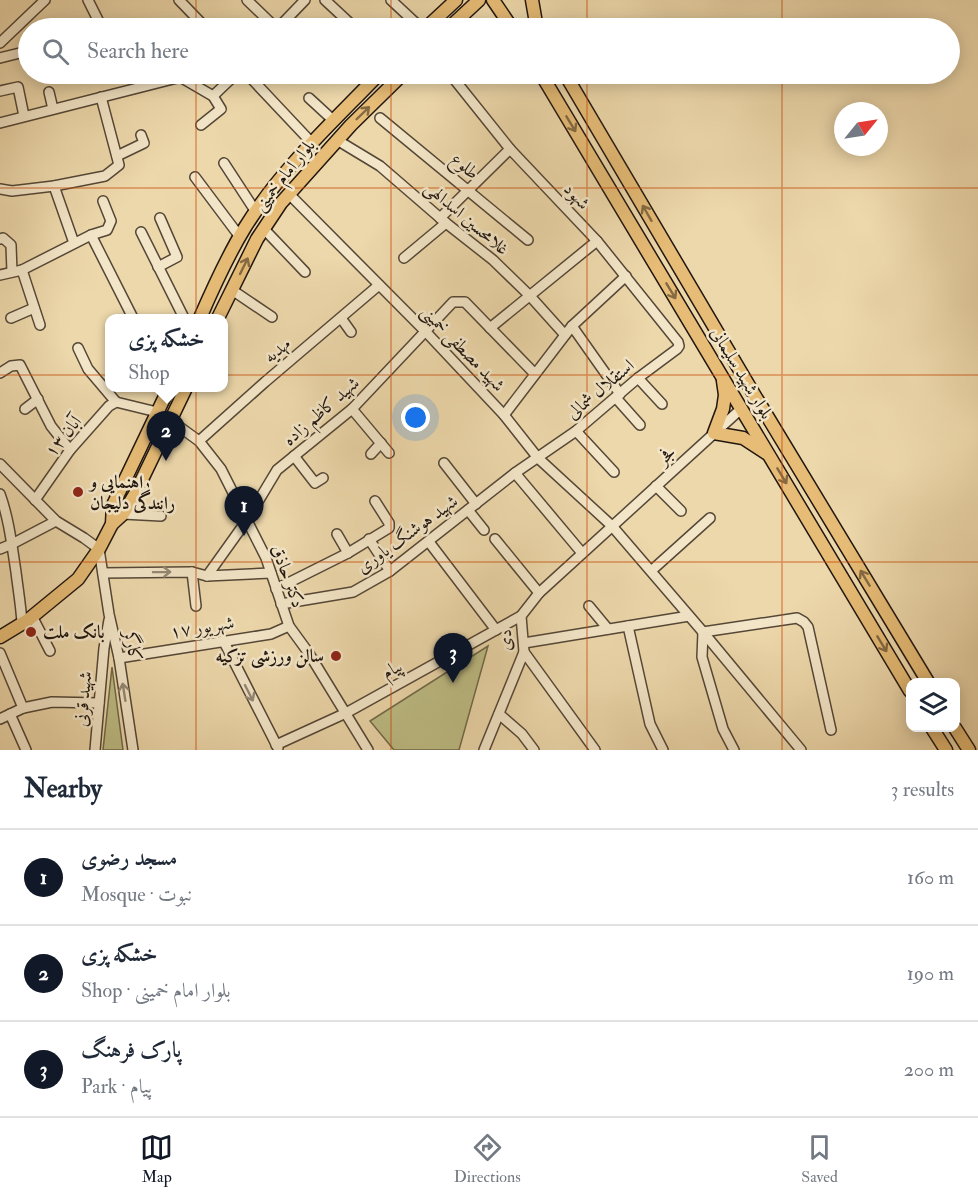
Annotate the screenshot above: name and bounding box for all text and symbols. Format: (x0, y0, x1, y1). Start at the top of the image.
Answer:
search box (18, 18, 960, 84)
icon: search (39, 35, 72, 68)
text: Search here (87, 37, 189, 65)
north arrow (834, 102, 888, 156)
one-way arrow (355, 106, 370, 120)
one-way arrow (565, 115, 577, 132)
street label: بلوار امام خمینی (248, 135, 324, 219)
street label: طلوع (444, 148, 484, 187)
street label: غلامحسین اسدالهی (420, 176, 514, 260)
street label: شهود (558, 178, 595, 215)
one-way arrow (641, 205, 653, 222)
one-way arrow (238, 257, 250, 275)
one-way arrow (666, 282, 678, 299)
street label: شهید مصطفی خمینی (415, 300, 510, 397)
popup (105, 314, 228, 392)
street label: بلوار شهید سلیمانی (705, 323, 778, 424)
text: خشکه پزی (128, 325, 205, 353)
street label: مهدیه (259, 332, 296, 368)
street label: استقلال شمالی (562, 354, 639, 425)
text: Shop (128, 360, 170, 385)
street label: شهید کاظم زاده (278, 372, 368, 455)
your location (401, 403, 430, 432)
street label: ۱۳ آبان (40, 409, 88, 462)
pin: 2 (146, 412, 186, 461)
street label: فجر (650, 441, 681, 471)
one-way arrow (777, 467, 789, 484)
place label: راهنمایی و رانندگی دلیجان (88, 471, 175, 515)
marker: راهنمایی و رانندگی دلیجان (71, 485, 85, 499)
pin: 1 (224, 486, 264, 536)
street label: شهید هوشنگ یاوری (351, 489, 463, 579)
street label: دکتر حاذق (266, 541, 310, 611)
one-way arrow (151, 567, 171, 578)
one-way arrow (859, 570, 871, 587)
street label: ۱۷ شهریور (168, 611, 236, 644)
place label: بانک ملت (43, 621, 105, 644)
marker: بانک ملت (24, 625, 38, 639)
street label: کارگر (118, 627, 148, 664)
street label: دی (494, 629, 517, 651)
pin: 3 (434, 634, 472, 683)
one-way arrow (877, 635, 889, 652)
place label: سالن ورزشی تزکیه (215, 645, 324, 669)
marker: سالن ورزشی تزکیه (329, 649, 343, 663)
street label: پیام (378, 654, 409, 688)
street label: شهید قرنی (70, 670, 97, 728)
map controls (906, 678, 960, 732)
button: layers (906, 678, 960, 732)
one-way arrow (119, 683, 130, 703)
one-way arrow (244, 683, 256, 701)
text: Nearby (24, 773, 102, 805)
text: 3 results (891, 777, 954, 802)
text: مسجد رضوی (81, 844, 177, 872)
text: 1 (40, 865, 47, 890)
text: 160 m (907, 865, 954, 890)
text: Mosque · نبوت (81, 882, 192, 907)
text: خشکه پزی (81, 940, 158, 968)
text: 2 (38, 961, 49, 986)
text: 190 m (907, 961, 954, 986)
text: Shop · بلوار امام خمینی (81, 978, 230, 1003)
text: پارک فرهنگ (81, 1036, 181, 1064)
text: 3 (40, 1057, 47, 1082)
text: 200 m (904, 1057, 954, 1082)
text: Park · پیام (81, 1074, 153, 1099)
tab: Map (140, 1131, 173, 1187)
tab: Directions (454, 1131, 521, 1187)
tab: Saved (801, 1131, 838, 1187)

